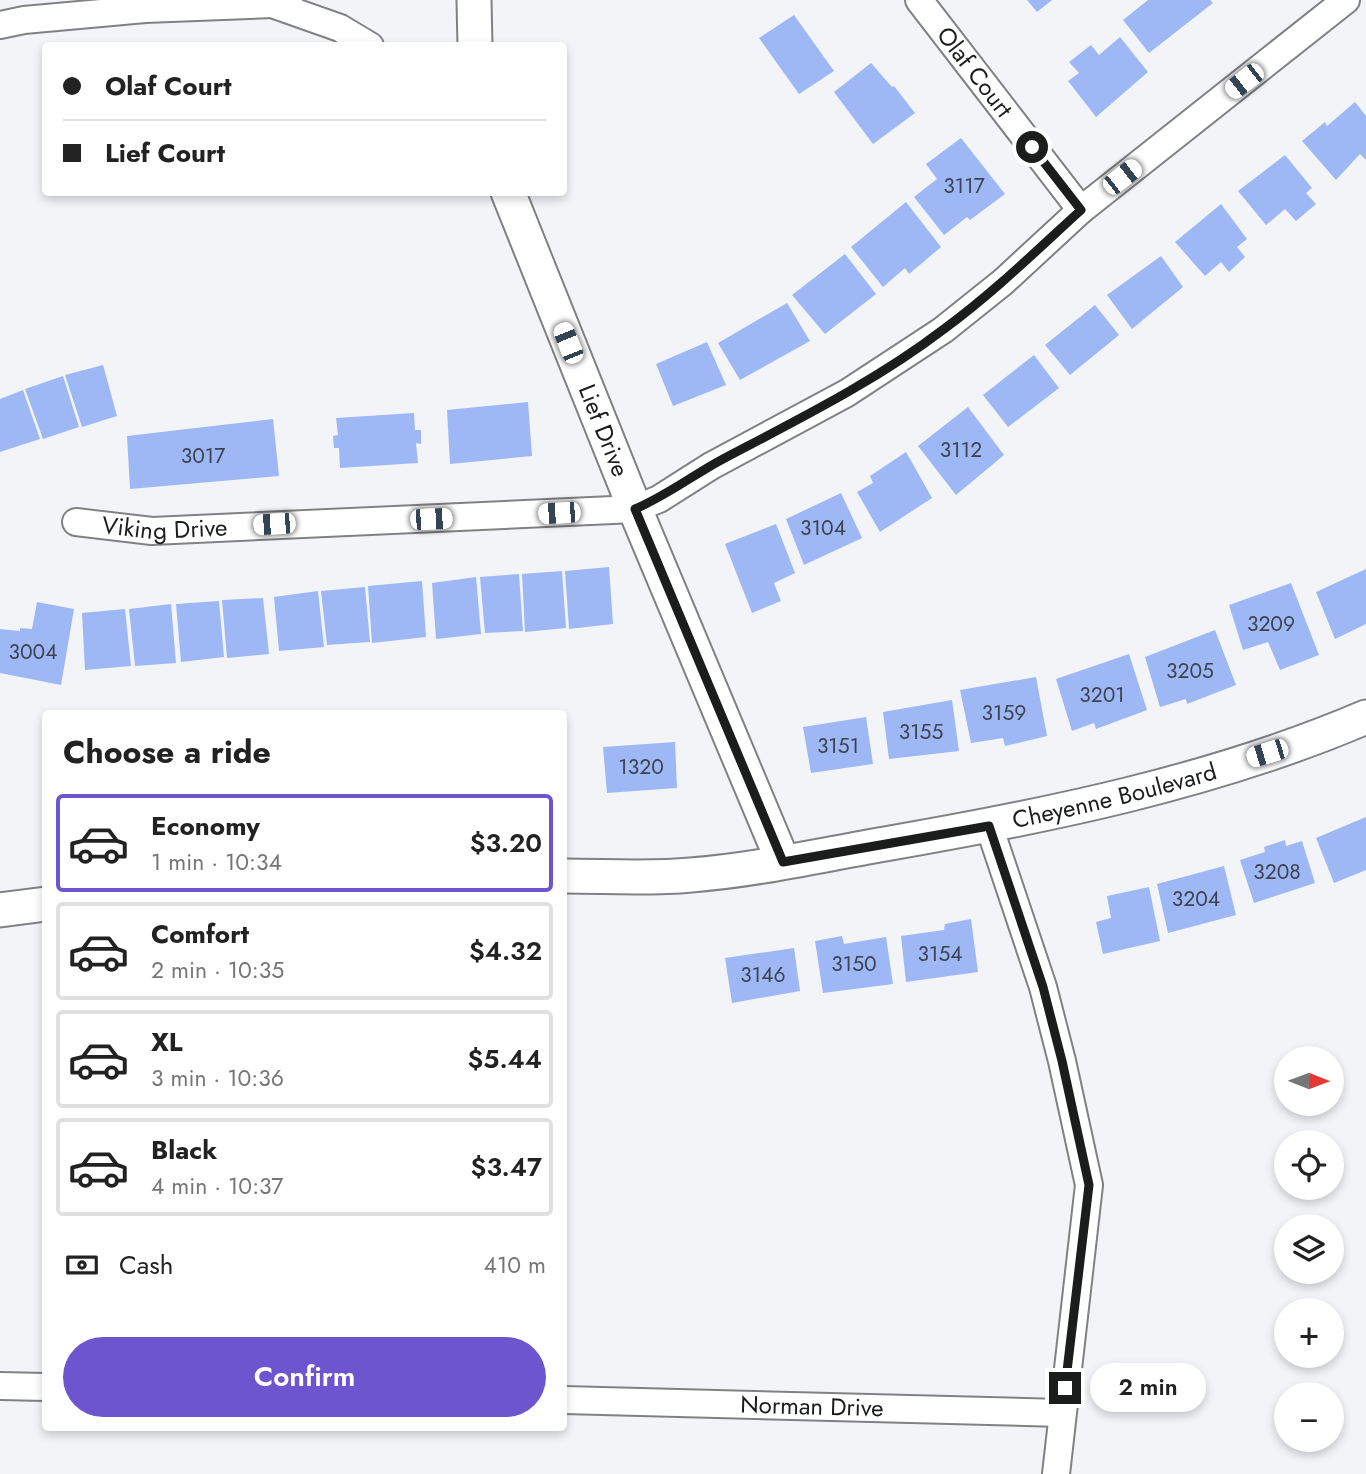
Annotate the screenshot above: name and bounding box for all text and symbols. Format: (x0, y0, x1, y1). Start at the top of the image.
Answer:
street label: Olaf Court (929, 19, 1021, 125)
car (1221, 60, 1268, 102)
text: Olaf Court (105, 67, 232, 105)
route start (1016, 131, 1048, 163)
text: Lief Court (105, 134, 225, 172)
car (1099, 156, 1146, 198)
house number: 3117 (943, 171, 985, 201)
car (551, 320, 586, 366)
street label: Lief Drive (570, 379, 638, 482)
house number: 3112 (940, 435, 982, 465)
house number: 3017 (181, 441, 225, 471)
car (538, 501, 581, 525)
street label: Viking Drive (100, 507, 228, 548)
car (410, 508, 453, 530)
car (253, 512, 296, 536)
house number: 3104 (800, 513, 846, 543)
house number: 3209 (1247, 609, 1295, 639)
house number: 3004 (9, 637, 57, 667)
house number: 3205 (1166, 656, 1214, 686)
house number: 3201 (1079, 680, 1125, 710)
house number: 3159 (982, 698, 1026, 728)
house number: 3155 (899, 717, 943, 747)
text: Choose a ride (63, 729, 271, 775)
house number: 3151 (817, 731, 859, 761)
car (1244, 737, 1291, 769)
house number: 1320 (618, 752, 664, 782)
street label: Cheyenne Boulevard (1009, 754, 1221, 837)
text: Economy (151, 807, 260, 845)
icon: car (67, 812, 130, 875)
text: $3.20 (470, 824, 542, 862)
text: 1 min · 10:34 (151, 845, 282, 879)
house number: 3208 (1253, 857, 1301, 887)
house number: 3204 (1172, 884, 1220, 914)
text: Comfort (151, 915, 249, 953)
icon: car (67, 920, 130, 983)
text: $4.32 (469, 932, 542, 970)
house number: 3154 (917, 939, 963, 969)
house number: 3150 (831, 949, 877, 979)
text: 2 min · 10:35 (151, 953, 284, 987)
house number: 3146 (740, 960, 786, 990)
text: XL (151, 1023, 183, 1061)
icon: car (67, 1028, 130, 1091)
text: $5.44 (467, 1040, 542, 1078)
north arrow (1274, 1046, 1344, 1116)
map controls (1274, 1046, 1344, 1452)
text: 3 min · 10:36 (151, 1061, 284, 1095)
button: locate (1274, 1130, 1344, 1200)
text: Black (151, 1131, 217, 1169)
icon: car (67, 1136, 130, 1199)
text: $3.47 (471, 1148, 542, 1186)
text: 4 min · 10:37 (151, 1169, 283, 1203)
button: layers (1274, 1214, 1344, 1284)
icon: cash (63, 1246, 101, 1284)
text: Cash (119, 1246, 173, 1284)
text: 410 m (484, 1248, 546, 1282)
button: + (1274, 1298, 1344, 1368)
button: Confirm (63, 1337, 546, 1417)
callout: 2 min (1090, 1364, 1205, 1412)
text: 2 min (1118, 1370, 1178, 1404)
route end (1049, 1372, 1081, 1404)
button: − (1274, 1382, 1344, 1452)
street label: Norman Drive (740, 1387, 884, 1425)

